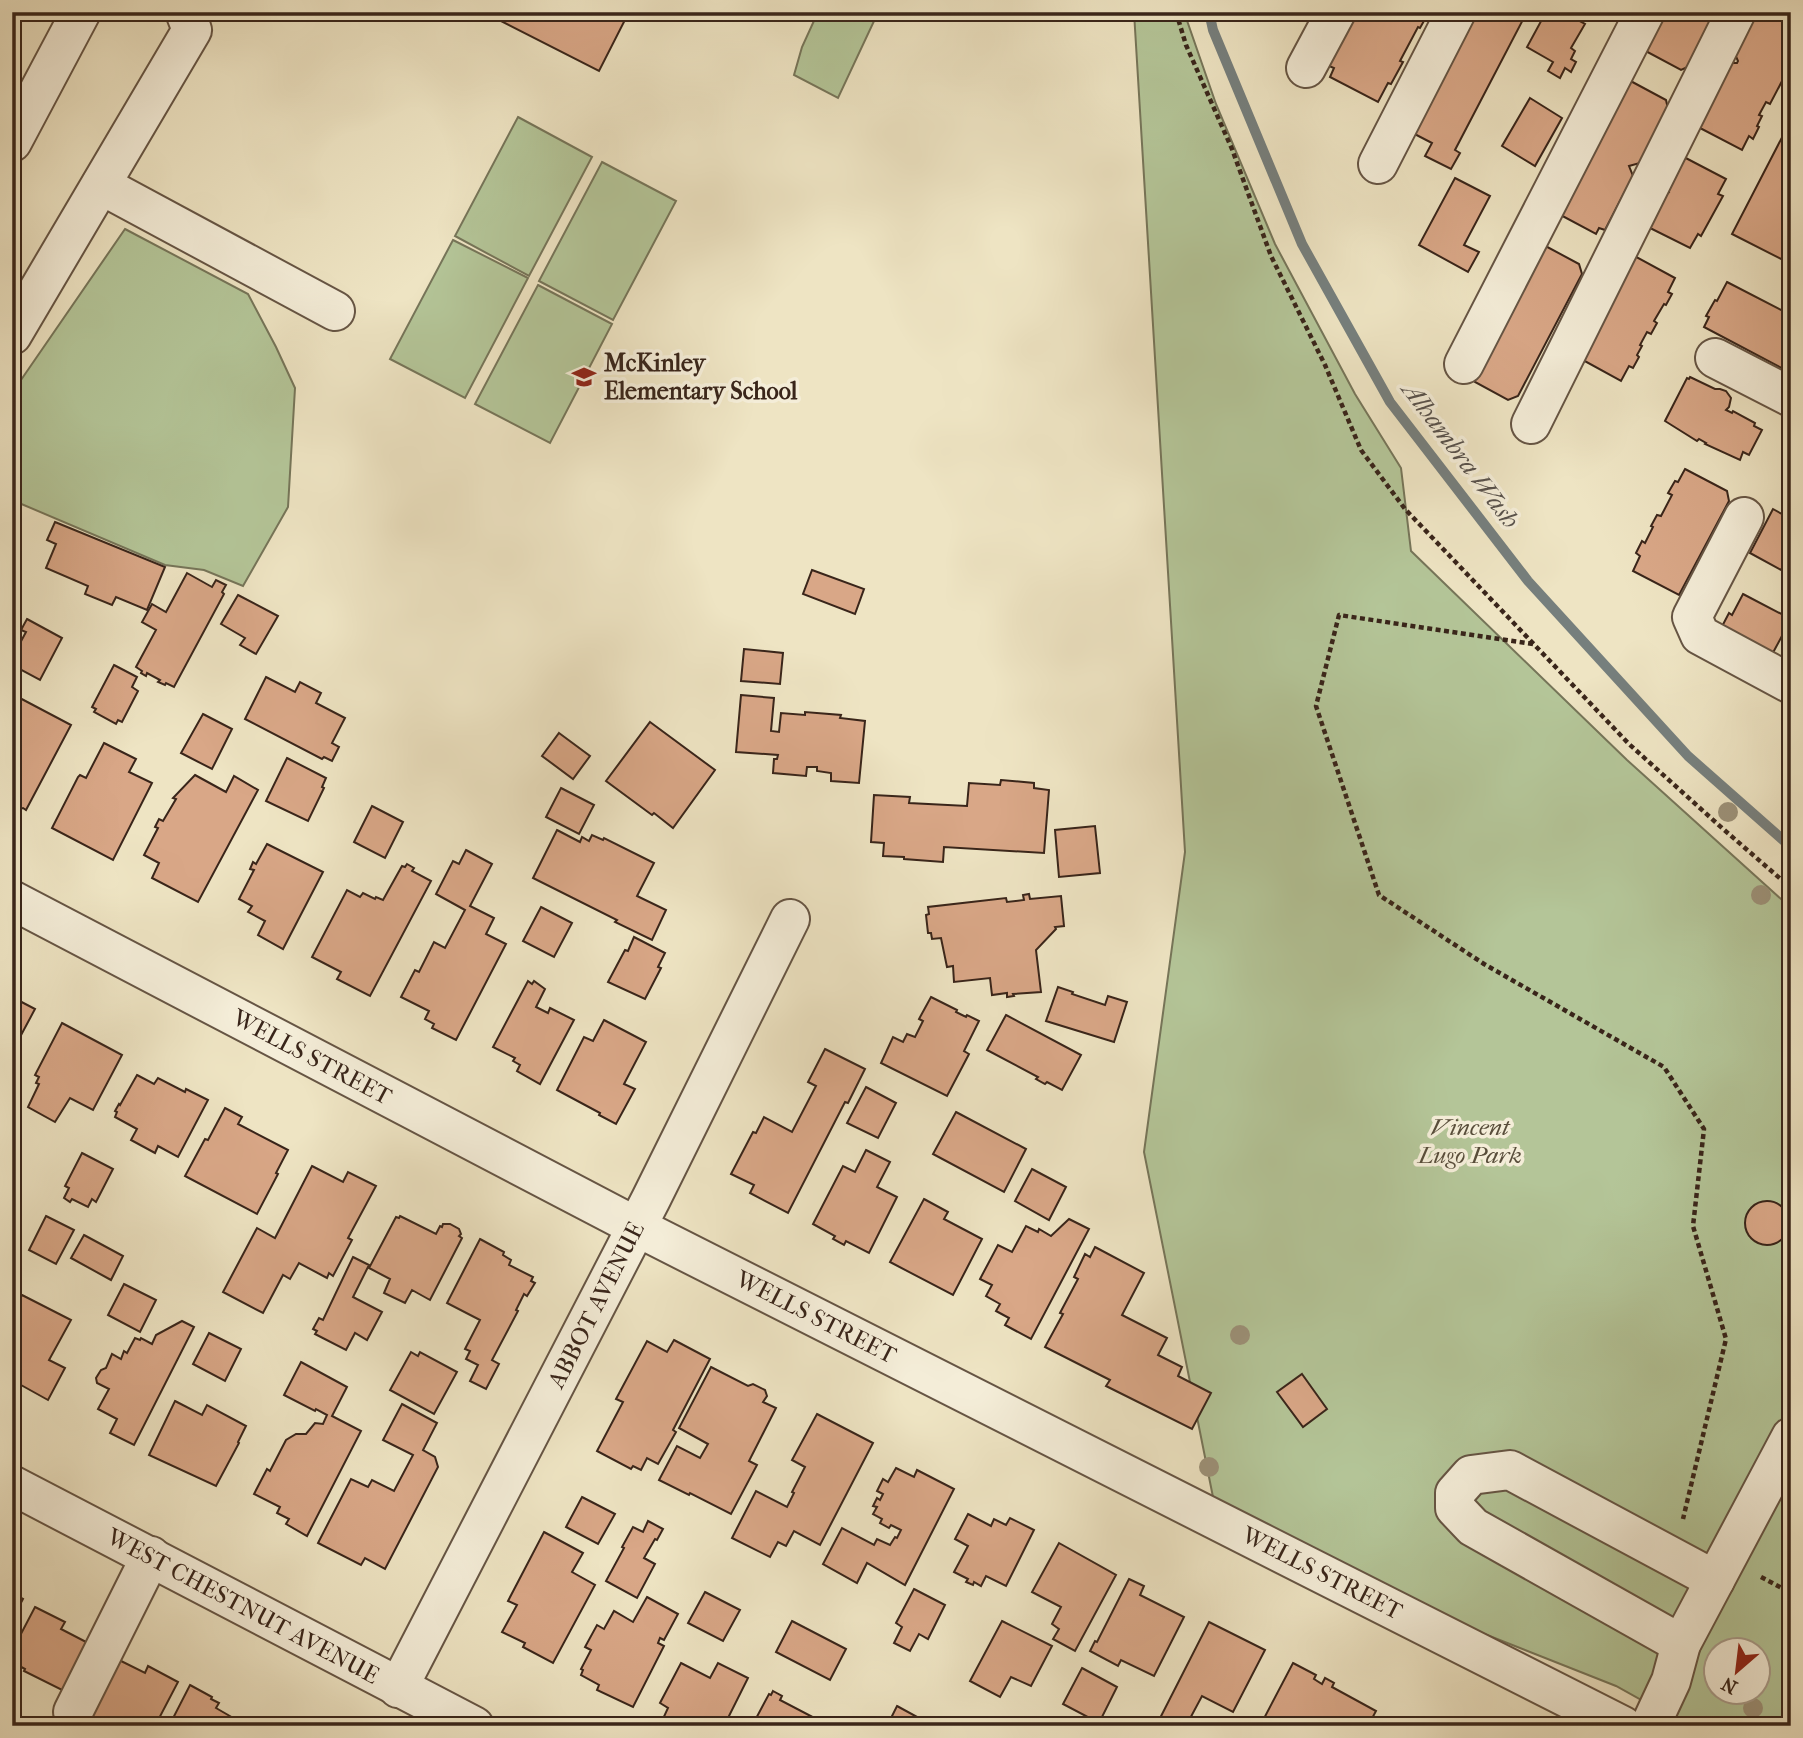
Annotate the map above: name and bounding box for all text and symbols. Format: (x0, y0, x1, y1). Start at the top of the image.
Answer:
place label: McKinley Elementary School (604, 349, 798, 405)
school or university icon: McKinley Elementary School (570, 363, 598, 391)
water label: Alhambra Wash (1394, 373, 1526, 534)
street label: WELLS STREET (227, 1003, 397, 1111)
park label: Vincent Lugo Park (1416, 1113, 1522, 1169)
street label: ABBOT AVENUE (542, 1217, 650, 1394)
street label: WELLS STREET (730, 1264, 902, 1370)
street label: WELLS STREET (1236, 1520, 1408, 1626)
street label: WEST CHESTNUT AVENUE (101, 1522, 384, 1690)
north arrow (1702, 1636, 1772, 1706)
text: N (1717, 1672, 1741, 1698)

